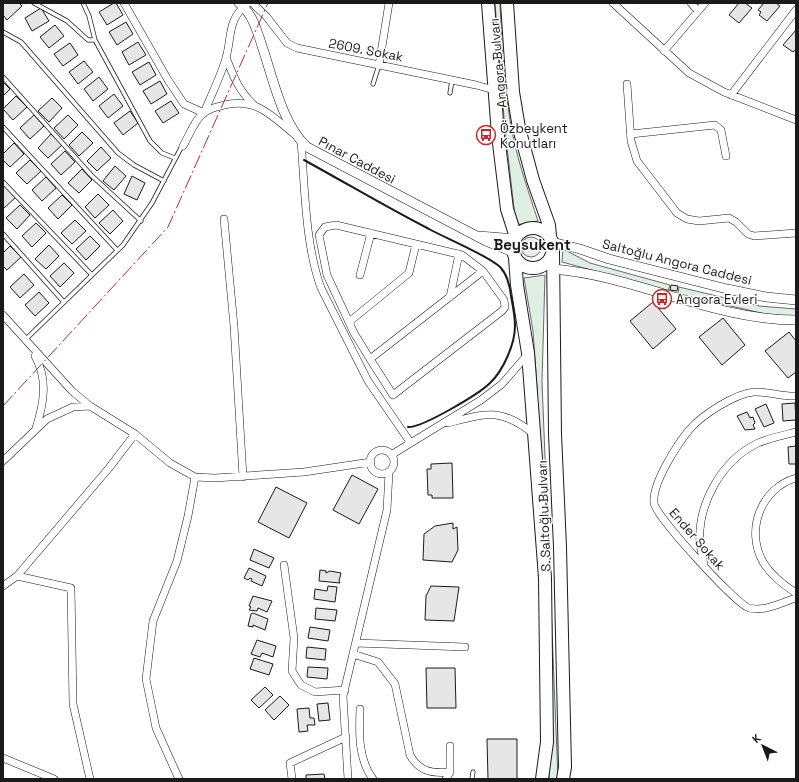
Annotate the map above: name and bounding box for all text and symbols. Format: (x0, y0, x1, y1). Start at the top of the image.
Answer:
street label: Angora Bulvarı (486, 17, 510, 109)
street label: 2609. Sokak (327, 34, 405, 66)
place label: Özbeykent Konutları (500, 120, 568, 152)
bus stop icon: Özbeykent Konutları (475, 124, 497, 146)
street label: Pınar Caddesi (316, 133, 398, 187)
district label: Beysukent (493, 235, 571, 254)
street label: Saltoğlu Angora Caddesi (601, 235, 753, 289)
bus stop icon: Angora Evleri (651, 288, 673, 310)
place label: Angora Evleri (676, 291, 757, 308)
street label: S. Saltoğlu Bulvarı (534, 460, 554, 572)
street label: Ender Sokak (665, 504, 729, 574)
north arrow (743, 726, 783, 766)
text: K (749, 731, 764, 746)

